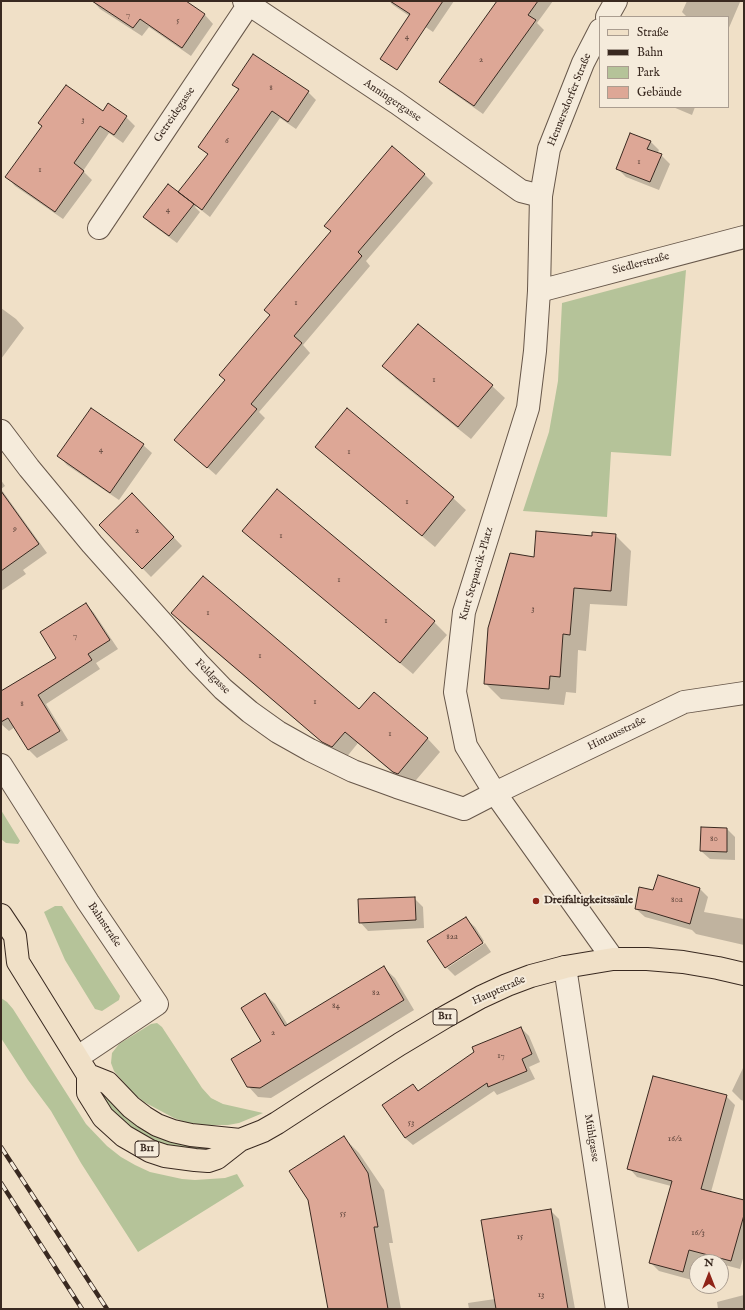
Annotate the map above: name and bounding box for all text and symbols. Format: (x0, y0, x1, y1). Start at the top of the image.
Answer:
house number: 7 (126, 10, 130, 20)
house number: 5 (176, 16, 180, 26)
legend (599, 16, 729, 108)
text: Straße (637, 25, 669, 40)
house number: 4 (405, 32, 409, 42)
text: Bahn (637, 45, 663, 60)
street label: Hennersdorfer Straße (545, 52, 595, 148)
house number: 2 (479, 55, 483, 65)
text: Park (637, 65, 660, 80)
street label: Anningergasse (361, 77, 423, 125)
house number: 8 (269, 83, 273, 93)
street label: Getreidegasse (152, 85, 198, 145)
text: Gebäude (637, 85, 682, 100)
house number: 3 (81, 115, 85, 125)
house number: 6 (225, 136, 229, 146)
house number: 1 (637, 157, 641, 167)
house number: 1 (38, 165, 42, 175)
house number: 4 (166, 205, 170, 215)
street label: Siedlerstraße (611, 250, 671, 278)
house number: 1 (294, 298, 298, 308)
house number: 1 (432, 375, 436, 385)
house number: 4 (99, 445, 103, 455)
house number: 1 (347, 447, 351, 457)
house number: 1 (405, 497, 409, 507)
house number: 9 (13, 524, 17, 534)
house number: 2 (135, 526, 139, 536)
street label: Kurt Stepancik-Platz (457, 526, 497, 622)
house number: 1 (279, 531, 283, 541)
house number: 1 (337, 575, 341, 585)
house number: 3 (531, 604, 535, 614)
house number: 1 (206, 608, 210, 618)
house number: 1 (384, 616, 388, 626)
house number: 7 (73, 631, 77, 641)
house number: 1 (258, 651, 262, 661)
street label: Feldgasse (192, 657, 232, 697)
house number: 1 (313, 697, 317, 707)
house number: 8 (20, 699, 24, 709)
street label: Hintausstraße (586, 714, 648, 754)
house number: 1 (388, 729, 392, 739)
house number: 80 (710, 834, 718, 844)
place label: Dreifaltigkeitssäule (544, 894, 633, 908)
house number: 80a (671, 895, 683, 905)
marker: Dreifaltigkeitssäule (531, 896, 541, 906)
street label: Bahnstraße (84, 900, 124, 950)
house number: 82a (446, 932, 458, 942)
street label: Hauptstraße (470, 973, 528, 1009)
house number: 82 (372, 988, 380, 998)
house number: 84 (332, 1001, 340, 1011)
road number: B11 (433, 1009, 457, 1025)
house number: 2 (271, 1028, 275, 1038)
house number: 17 (497, 1051, 505, 1061)
street label: Mühlgasse (581, 1113, 601, 1163)
house number: 53 (408, 1118, 414, 1128)
house number: 16/2 (668, 1134, 682, 1144)
road number: B11 (135, 1141, 159, 1157)
house number: 55 (340, 1209, 346, 1219)
house number: 16/3 (691, 1228, 705, 1238)
house number: 15 (517, 1232, 523, 1242)
north arrow (689, 1254, 729, 1294)
text: N (704, 1256, 714, 1270)
house number: 13 (538, 1290, 544, 1300)

